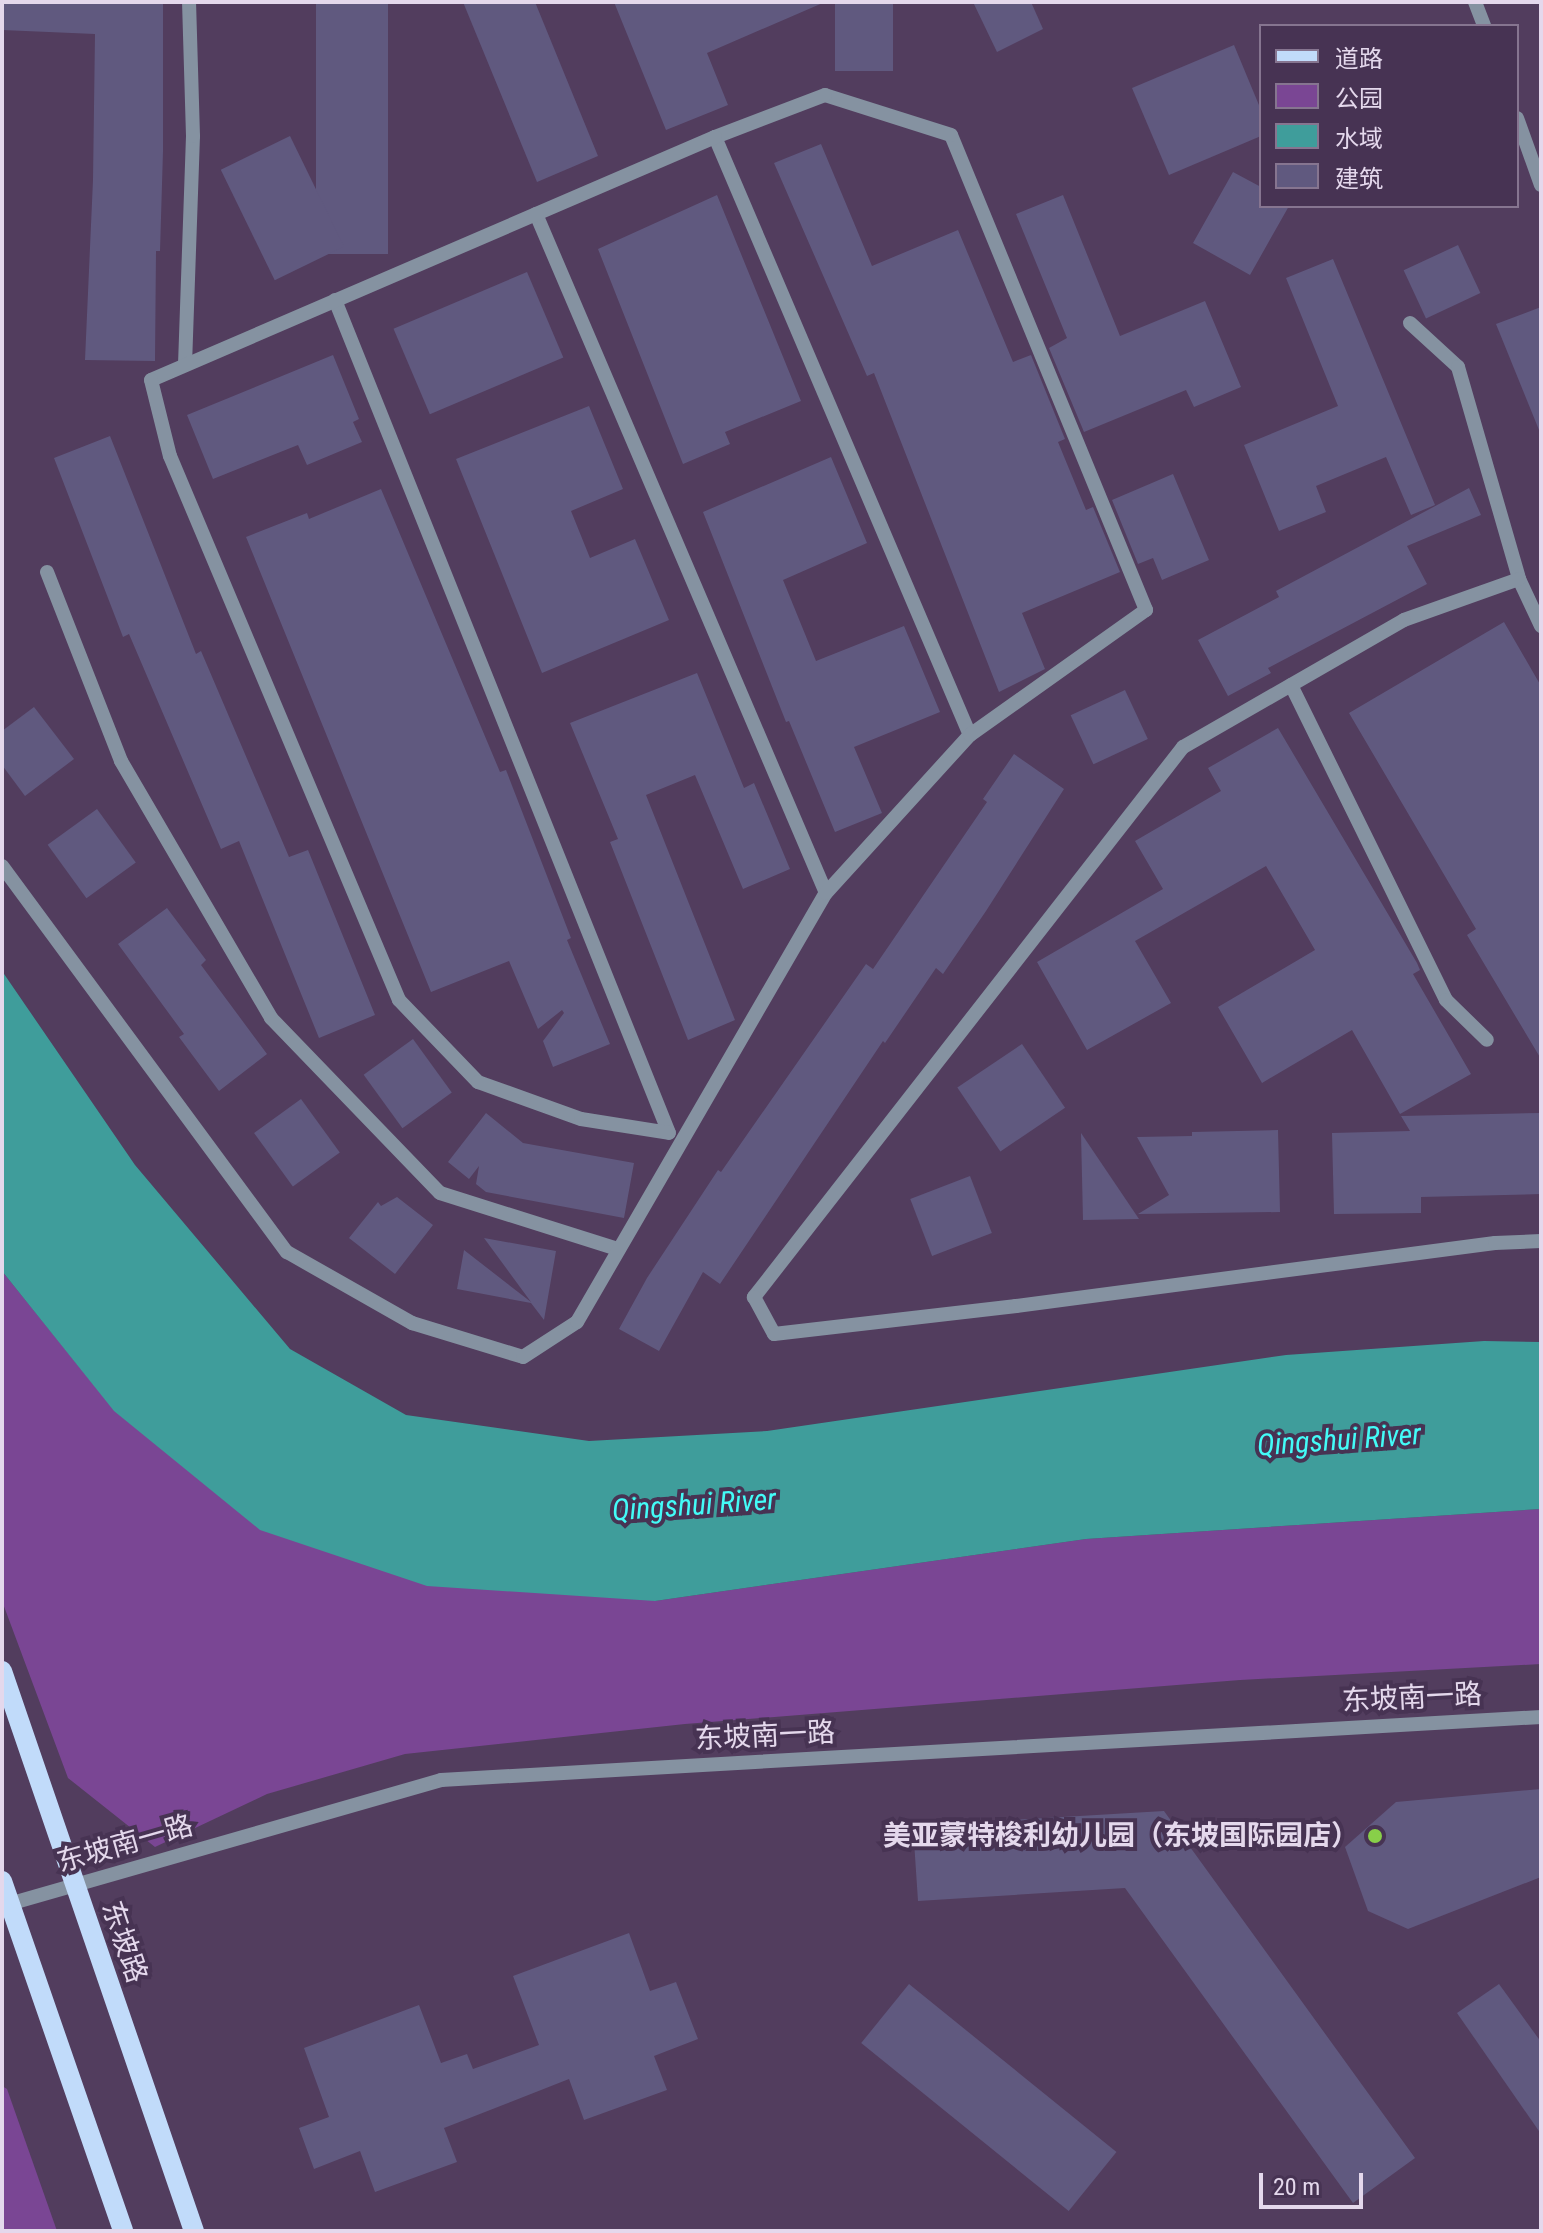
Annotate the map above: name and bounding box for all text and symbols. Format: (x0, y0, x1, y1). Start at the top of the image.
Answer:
legend (1259, 24, 1519, 208)
text: 道路 (1335, 45, 1383, 73)
text: 公园 (1335, 85, 1383, 113)
text: 水域 (1335, 125, 1383, 153)
text: 建筑 (1335, 165, 1383, 193)
water label: Qingshui River (1256, 1416, 1422, 1464)
water label: Qingshui River (611, 1481, 777, 1529)
street label: 东坡南一路 (1341, 1678, 1483, 1718)
street label: 东坡南一路 (694, 1716, 836, 1756)
street label: 东坡南一路 (53, 1809, 197, 1879)
place label: 美亚蒙特梭利幼儿园（东坡国际园店） (883, 1819, 1359, 1853)
marker: 美亚蒙特梭利幼儿园（东坡国际园店） (1366, 1827, 1384, 1845)
street label: 东坡路 (94, 1897, 154, 1987)
scale bar (1263, 2157, 1367, 2207)
text: 20 m (1273, 2173, 1320, 2201)

